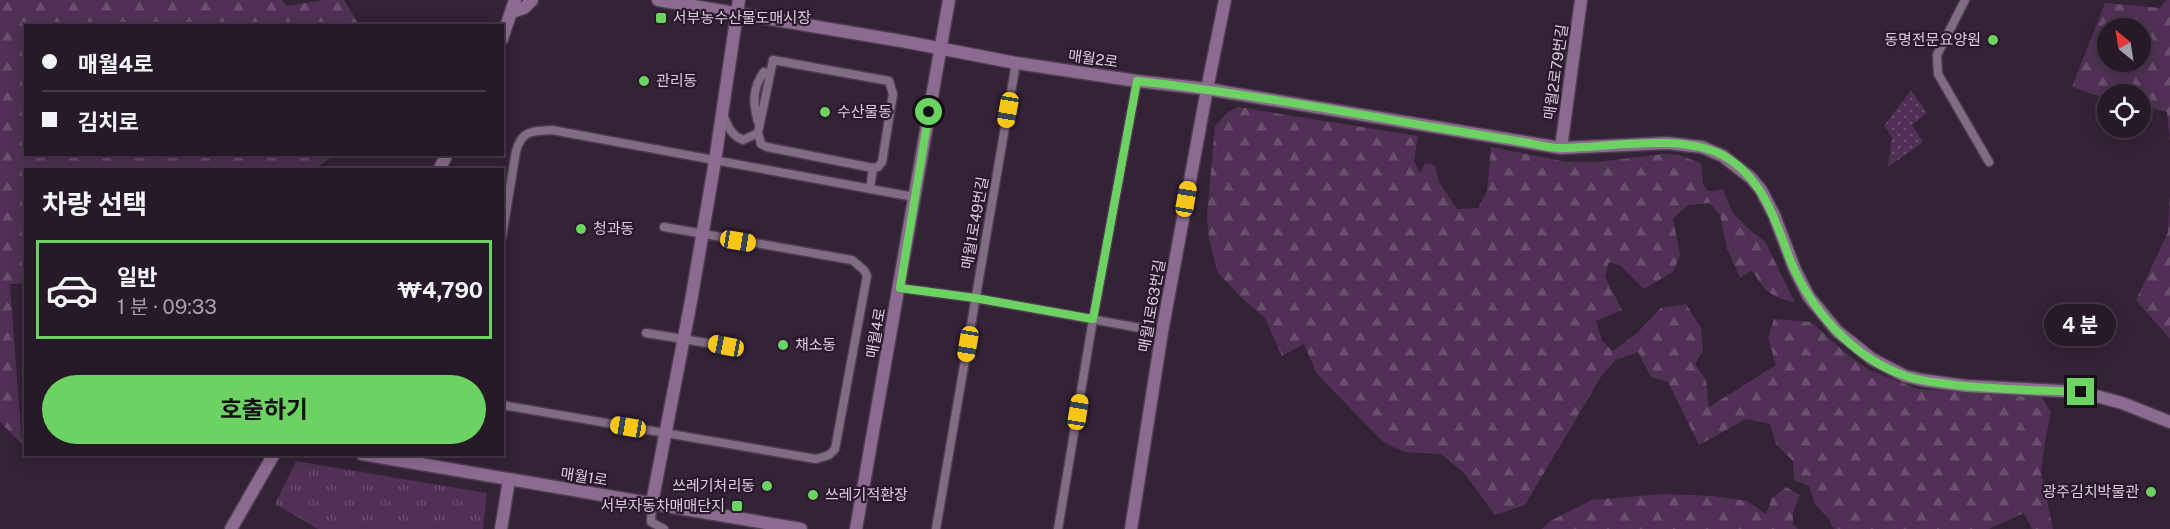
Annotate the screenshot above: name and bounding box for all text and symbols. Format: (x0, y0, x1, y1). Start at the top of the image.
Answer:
place label: 서부농수산물도매시장 (673, 9, 811, 26)
marker: 서부농수산물도매시장 (654, 11, 668, 25)
north arrow (2097, 18, 2151, 72)
map controls (2097, 18, 2151, 138)
street label: 매월2로79번길 (1540, 23, 1571, 121)
place label: 동명전문요양원 (1884, 31, 1981, 48)
marker: 동명전문요양원 (1986, 33, 2000, 47)
street label: 매월2로 (1067, 47, 1119, 70)
text: 매월4로 (78, 51, 153, 77)
place label: 관리동 (656, 72, 697, 89)
marker: 관리동 (637, 74, 651, 88)
button: locate (2097, 84, 2151, 138)
car (996, 91, 1020, 129)
route start (915, 98, 942, 125)
place label: 수산물동 (837, 103, 892, 120)
marker: 수산물동 (818, 105, 832, 119)
text: 김치로 (78, 109, 139, 135)
street label: 매월1로49번길 (958, 175, 991, 271)
car (1174, 180, 1198, 218)
text: 차량 선택 (42, 188, 147, 220)
place label: 청과동 (593, 220, 634, 237)
marker: 청과동 (574, 222, 588, 236)
car (719, 229, 757, 253)
street label: 매월1로63번길 (1135, 258, 1168, 354)
icon: car (45, 263, 99, 317)
text: 일반 (117, 264, 157, 290)
text: ₩4,790 (397, 277, 483, 303)
text: 1 분 · 09:33 (117, 295, 217, 319)
callout: 4 분 (2045, 305, 2117, 347)
street label: 매월4로 (863, 306, 888, 359)
text: 4 분 (2062, 313, 2098, 337)
car (956, 325, 980, 363)
car (707, 334, 745, 358)
place label: 채소동 (795, 336, 836, 353)
marker: 채소동 (776, 338, 790, 352)
button: 호출하기 (42, 375, 486, 444)
route end (2067, 378, 2094, 405)
car (1066, 393, 1090, 431)
car (609, 415, 647, 439)
street label: 매월1로 (559, 464, 609, 489)
place label: 쓰레기처리동 (672, 477, 755, 494)
marker: 쓰레기처리동 (760, 479, 774, 493)
place label: 광주김치박물관 (2042, 483, 2139, 500)
marker: 광주김치박물관 (2144, 485, 2158, 499)
place label: 쓰레기적환장 (825, 486, 908, 503)
marker: 쓰레기적환장 (806, 488, 820, 502)
place label: 서부자동차매매단지 (601, 497, 725, 514)
marker: 서부자동차매매단지 (730, 499, 744, 513)

